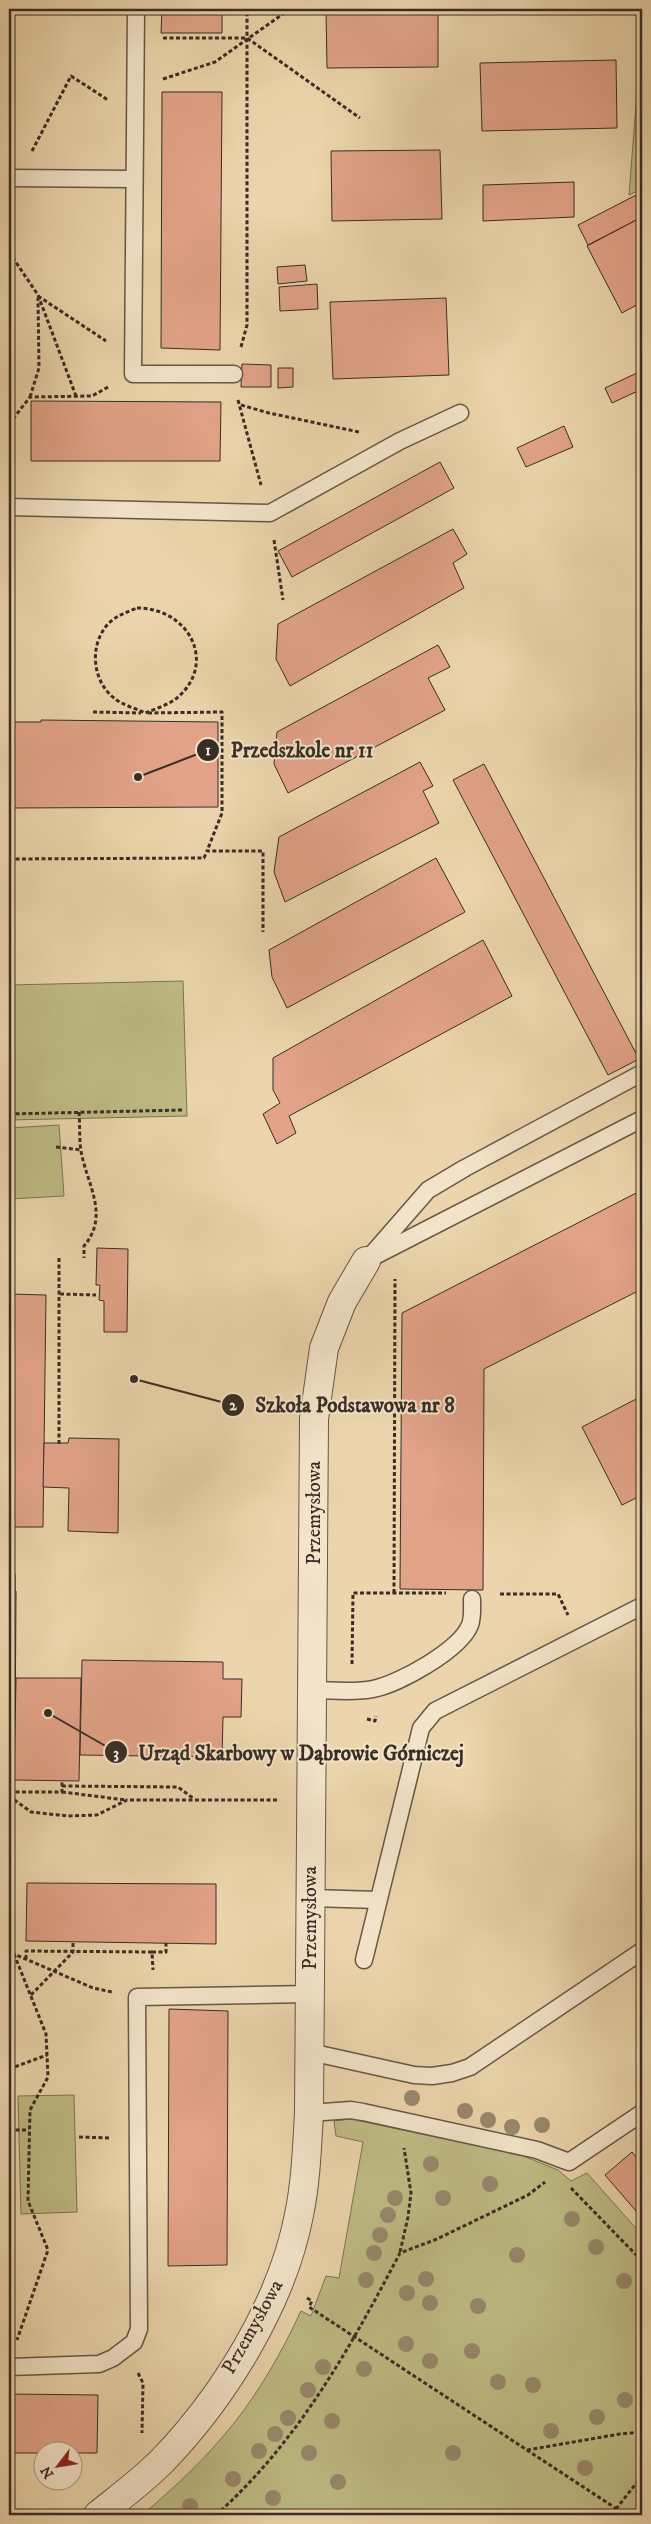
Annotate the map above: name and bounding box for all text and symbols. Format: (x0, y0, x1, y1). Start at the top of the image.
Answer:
callout: Przedszkole nr 11 (196, 732, 384, 768)
text: Przedszkole nr 11 (231, 738, 374, 764)
text: 1 (205, 741, 211, 760)
callout: Szkoła Podstawowa nr 8 (220, 1387, 465, 1423)
text: Szkoła Podstawowa nr 8 (255, 1393, 455, 1419)
text: 2 (229, 1396, 237, 1415)
street label: Przemysłowa (302, 1461, 327, 1565)
callout: Urząd Skarbowy w Dąbrowie Górniczej (103, 1734, 474, 1770)
text: Urząd Skarbowy w Dąbrowie Górniczej (138, 1741, 464, 1768)
text: 3 (113, 1744, 119, 1763)
street label: Przemysłowa (298, 1866, 323, 1970)
street label: Przemysłowa (217, 2275, 289, 2379)
north arrow (32, 2442, 82, 2492)
text: N (37, 2462, 58, 2482)

